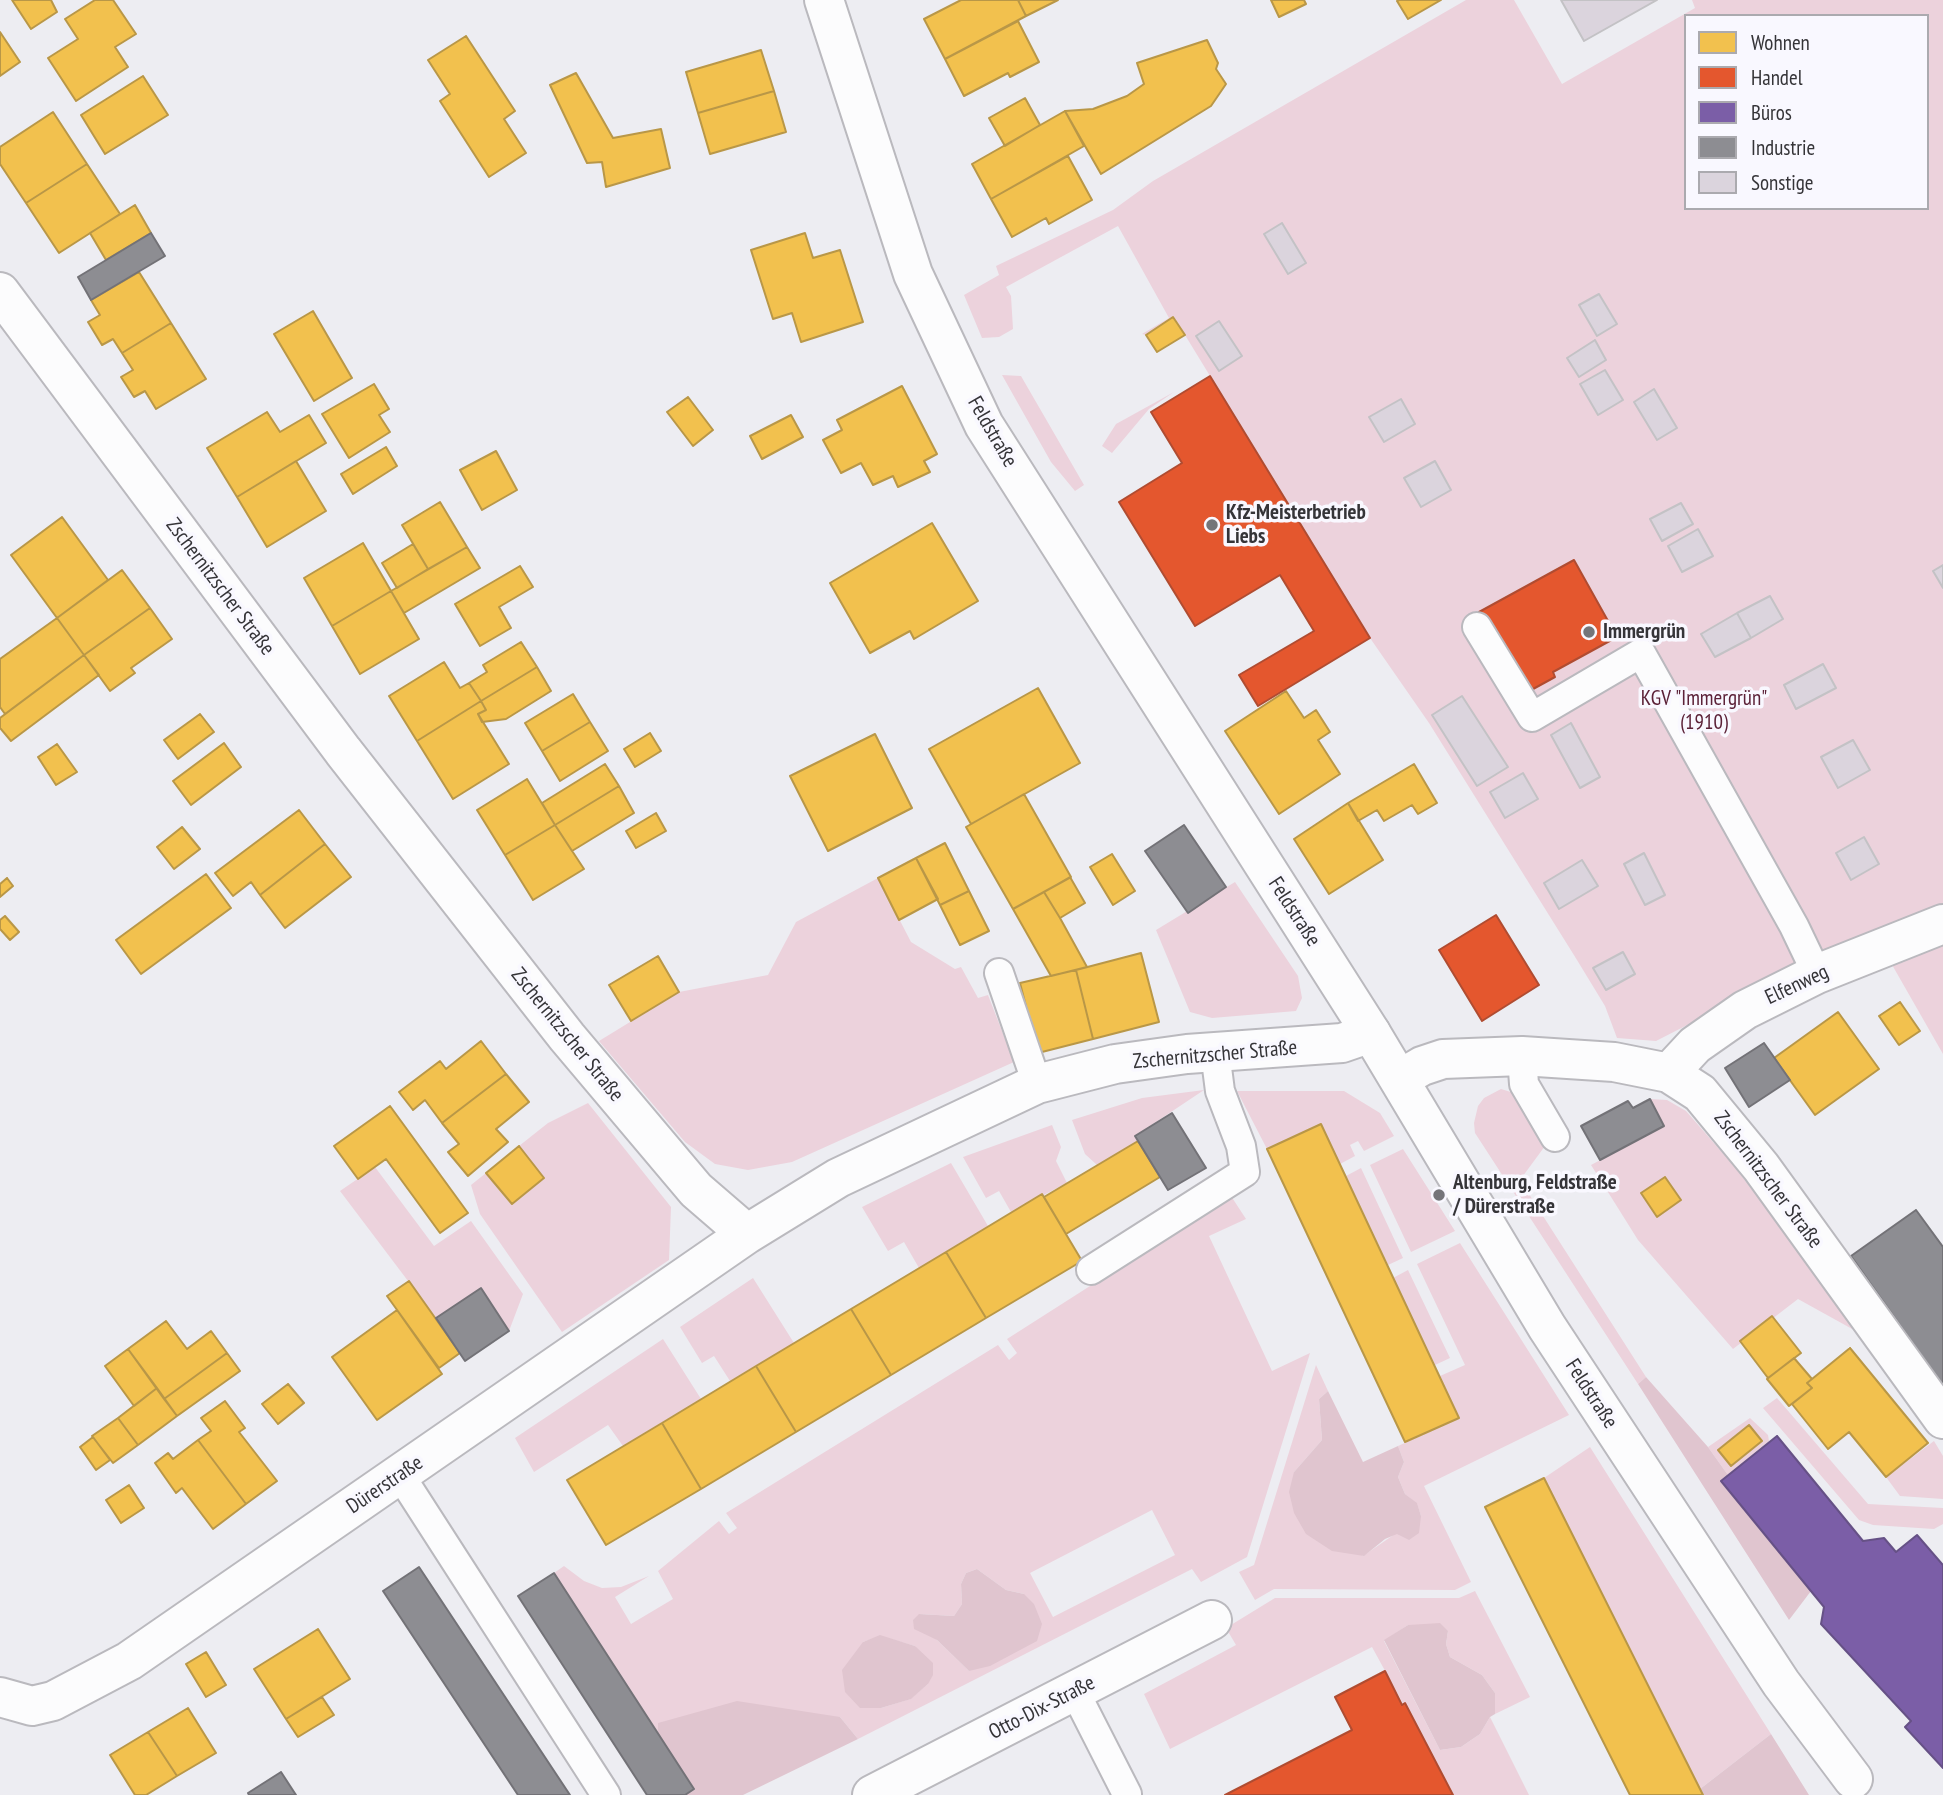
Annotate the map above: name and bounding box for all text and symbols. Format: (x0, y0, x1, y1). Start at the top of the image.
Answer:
legend (1684, 14, 1929, 210)
text: Wohnen (1751, 29, 1810, 56)
text: Handel (1751, 64, 1803, 91)
text: Büros (1751, 99, 1792, 126)
text: Industrie (1751, 134, 1815, 161)
text: Sonstige (1751, 169, 1813, 196)
street label: Feldstraße (962, 392, 1022, 472)
place label: Kfz-Meisterbetrieb Liebs (1226, 500, 1366, 550)
street label: Zschernitzscher Straße (160, 514, 280, 660)
marker: Kfz-Meisterbetrieb Liebs (1204, 517, 1220, 533)
place label: Immergrün (1603, 619, 1685, 645)
marker: Immergrün (1581, 624, 1597, 640)
park label: KGV "Immergrün" (1910) (1641, 686, 1767, 736)
street label: Feldstraße (1262, 873, 1326, 951)
street label: Elfenweg (1761, 959, 1833, 1011)
street label: Zschernitzscher Straße (505, 963, 629, 1107)
street label: Zschernitzscher Straße (1132, 1035, 1298, 1075)
street label: Zschernitzscher Straße (1708, 1107, 1828, 1253)
place label: Altenburg, Feldstraße / Dürerstraße (1453, 1170, 1617, 1220)
marker: Altenburg, Feldstraße / Dürerstraße (1431, 1187, 1447, 1203)
street label: Feldstraße (1559, 1355, 1623, 1433)
street label: Dürerstraße (342, 1450, 428, 1520)
street label: Otto-Dix-Straße (985, 1671, 1099, 1745)

